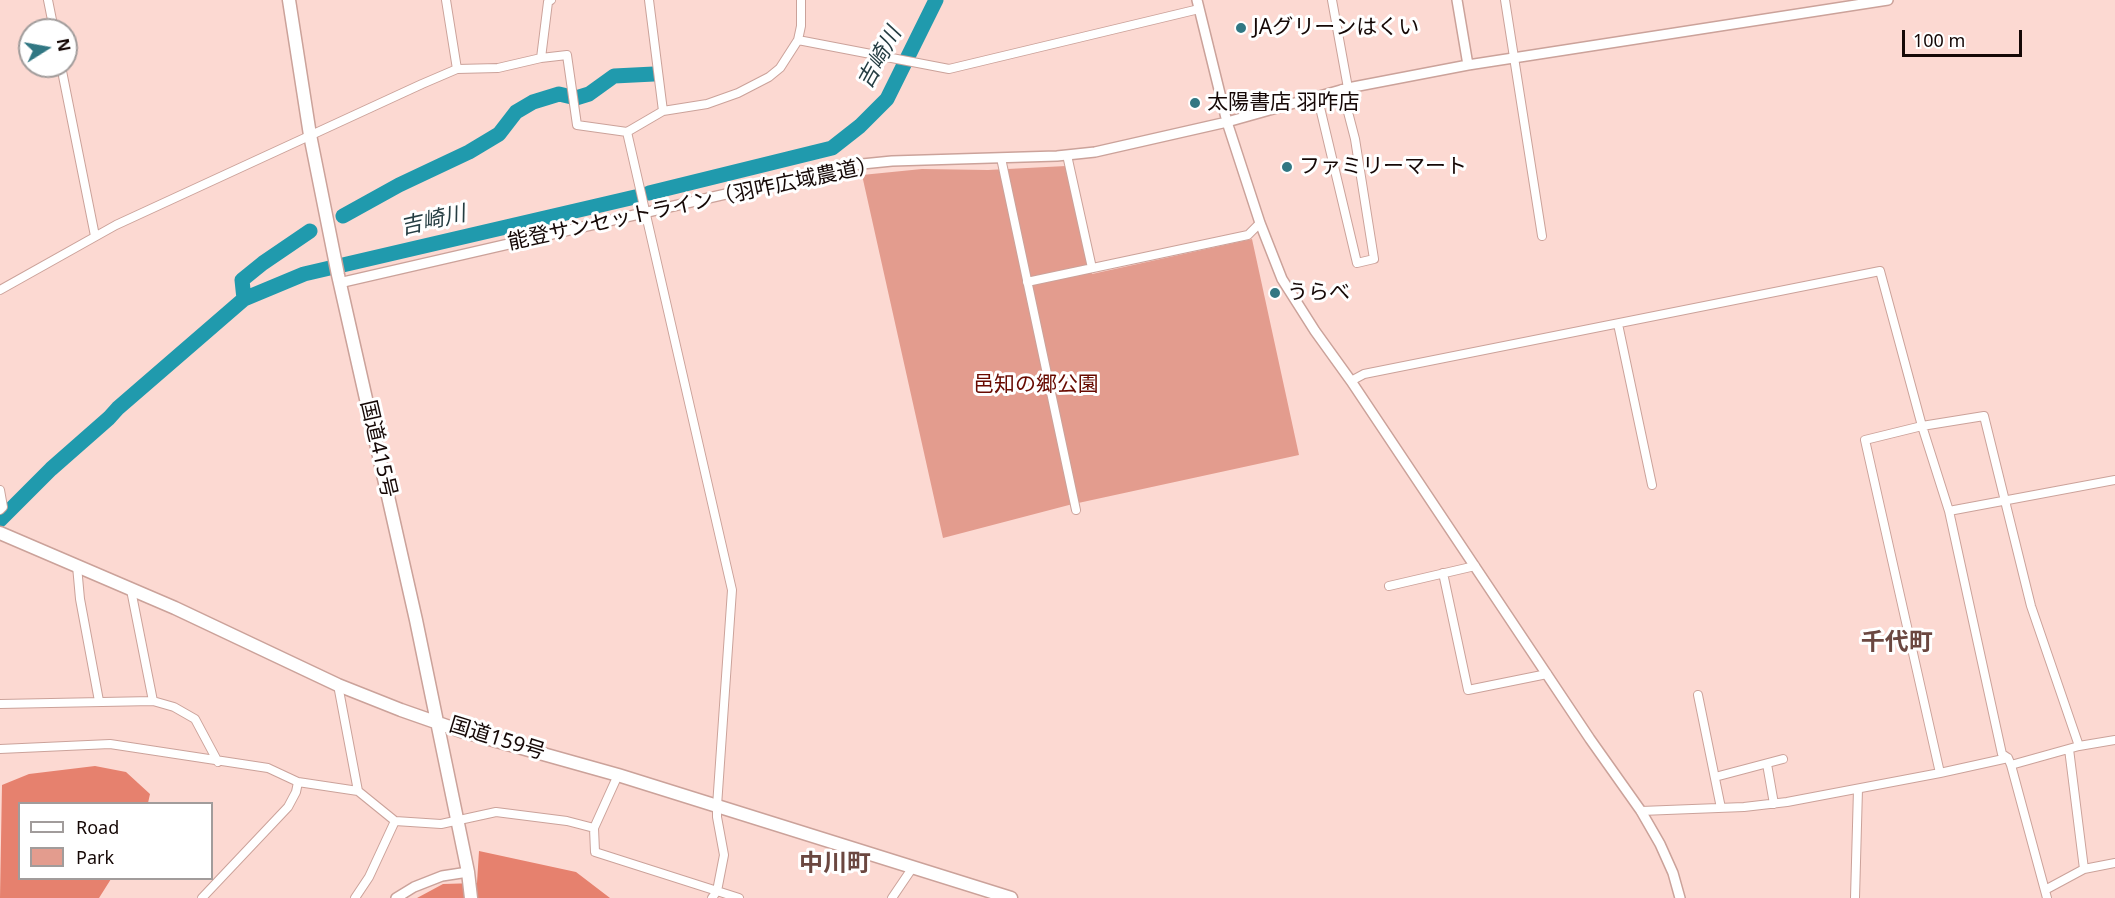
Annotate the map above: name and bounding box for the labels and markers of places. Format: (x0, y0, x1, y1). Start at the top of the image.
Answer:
place label: JAグリーンはくい (1253, 15, 1419, 41)
marker: JAグリーンはくい (1234, 21, 1248, 35)
place label: 太陽書店 羽咋店 (1207, 90, 1359, 116)
marker: 太陽書店 羽咋店 (1188, 96, 1202, 110)
place label: ファミリーマート (1299, 154, 1467, 180)
marker: ファミリーマート (1280, 160, 1294, 174)
place label: うらべ (1287, 280, 1350, 306)
marker: うらべ (1268, 286, 1282, 300)

